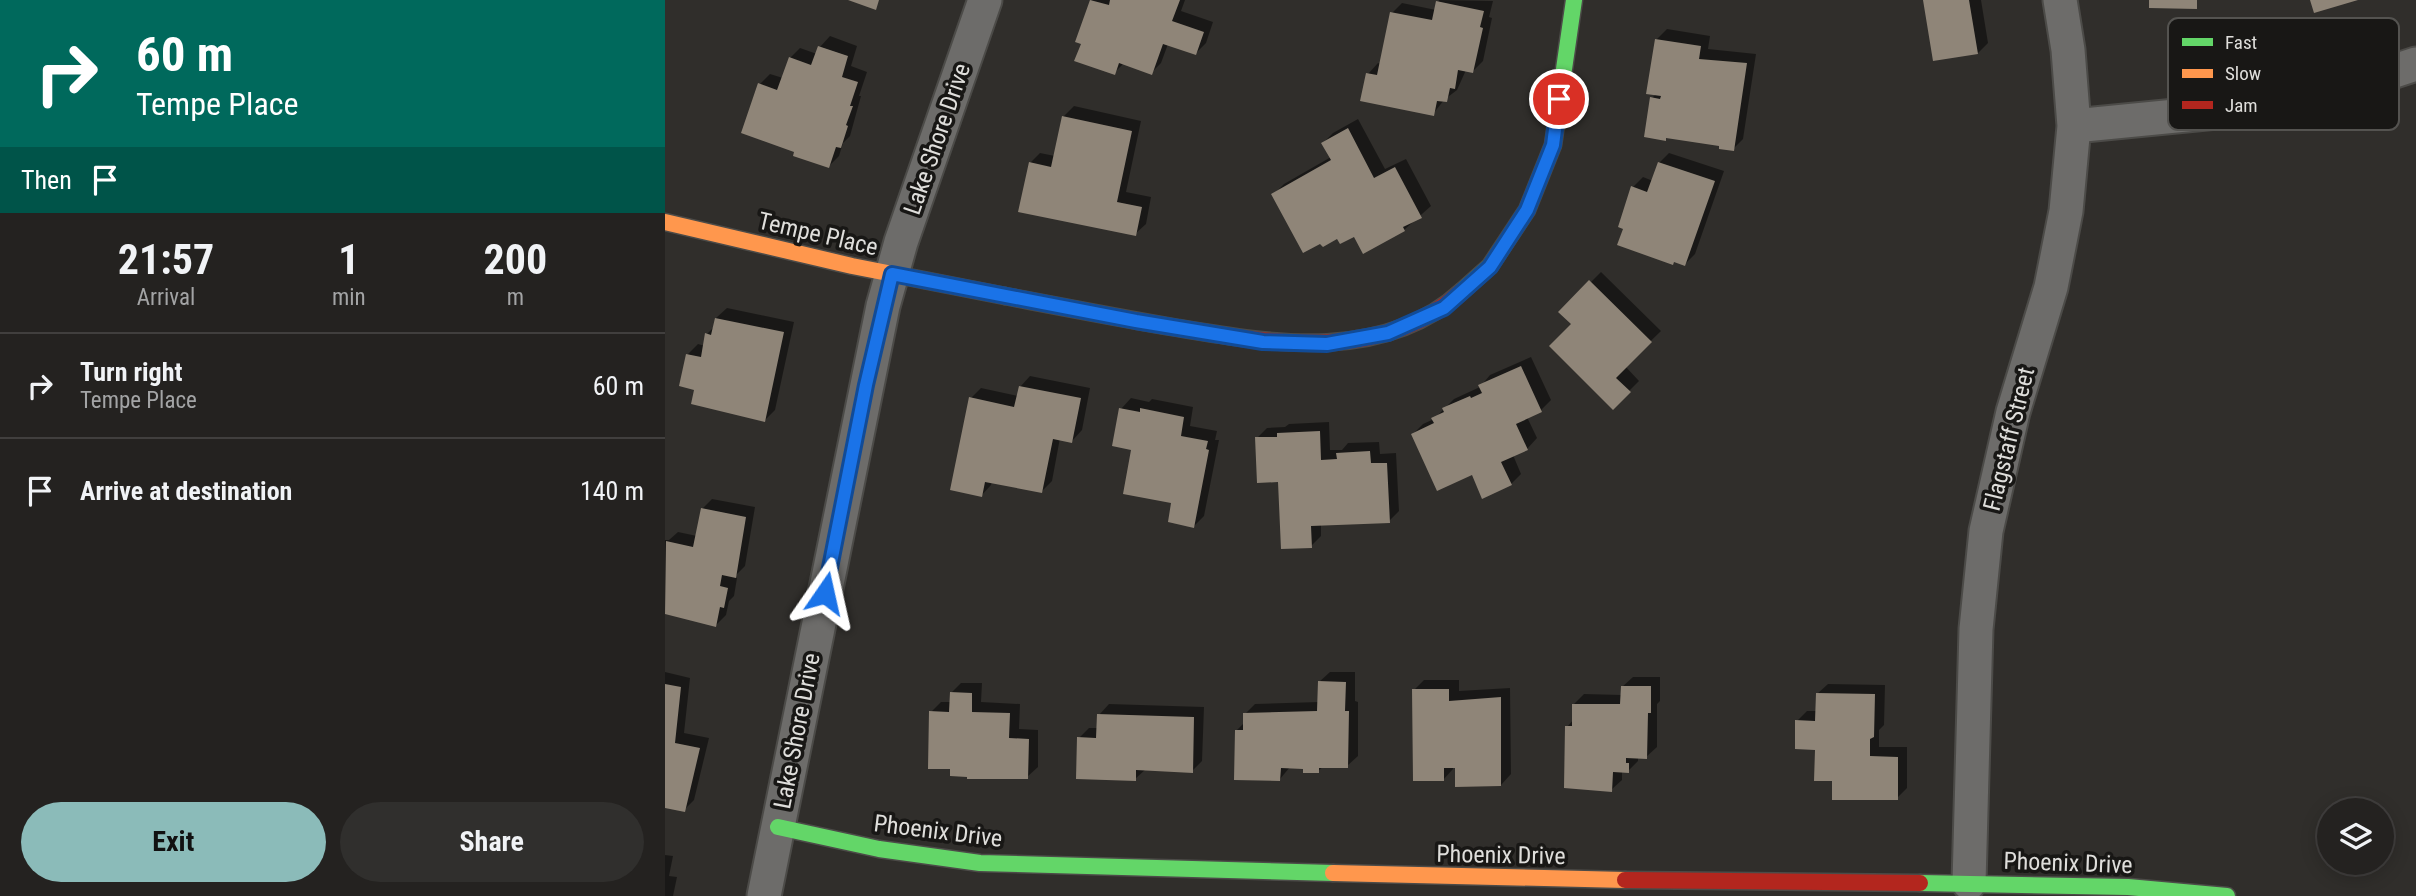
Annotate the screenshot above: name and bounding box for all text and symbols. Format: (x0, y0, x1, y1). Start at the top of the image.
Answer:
legend (2168, 18, 2399, 130)
text: 60 m (136, 26, 233, 83)
icon: right (21, 28, 112, 119)
text: Fast (2225, 31, 2257, 54)
street label: Lake Shore Drive (898, 60, 976, 218)
text: Slow (2225, 62, 2261, 85)
pin (1529, 69, 1589, 129)
icon: arrive (1540, 80, 1578, 118)
text: Tempe Place (136, 85, 299, 123)
text: Jam (2225, 94, 2258, 117)
icon: arrive (86, 161, 124, 199)
text: Then (21, 165, 72, 195)
street label: Tempe Place (755, 207, 881, 261)
text: 21:57 (118, 235, 214, 284)
text: 1 (338, 235, 359, 284)
text: 200 (483, 235, 547, 284)
text: Arrival (137, 284, 195, 311)
text: min (332, 284, 366, 311)
text: m (507, 284, 524, 311)
text: Turn right (80, 357, 182, 387)
street label: Flagstaff Street (1978, 364, 2040, 514)
icon: right (21, 367, 59, 405)
text: 60 m (593, 371, 644, 401)
text: Tempe Place (80, 387, 197, 414)
icon: arrive (21, 472, 59, 510)
text: Arrive at destination (80, 476, 292, 506)
text: 140 m (580, 476, 644, 506)
position arrow (788, 556, 862, 630)
street label: Lake Shore Drive (768, 651, 826, 811)
map controls (2317, 798, 2394, 875)
button: layers (2317, 798, 2394, 875)
button: Exit (21, 802, 326, 882)
button: Share (340, 802, 644, 882)
street label: Phoenix Drive (872, 809, 1004, 853)
street label: Phoenix Drive (1436, 840, 1566, 870)
street label: Phoenix Drive (2003, 847, 2133, 879)

